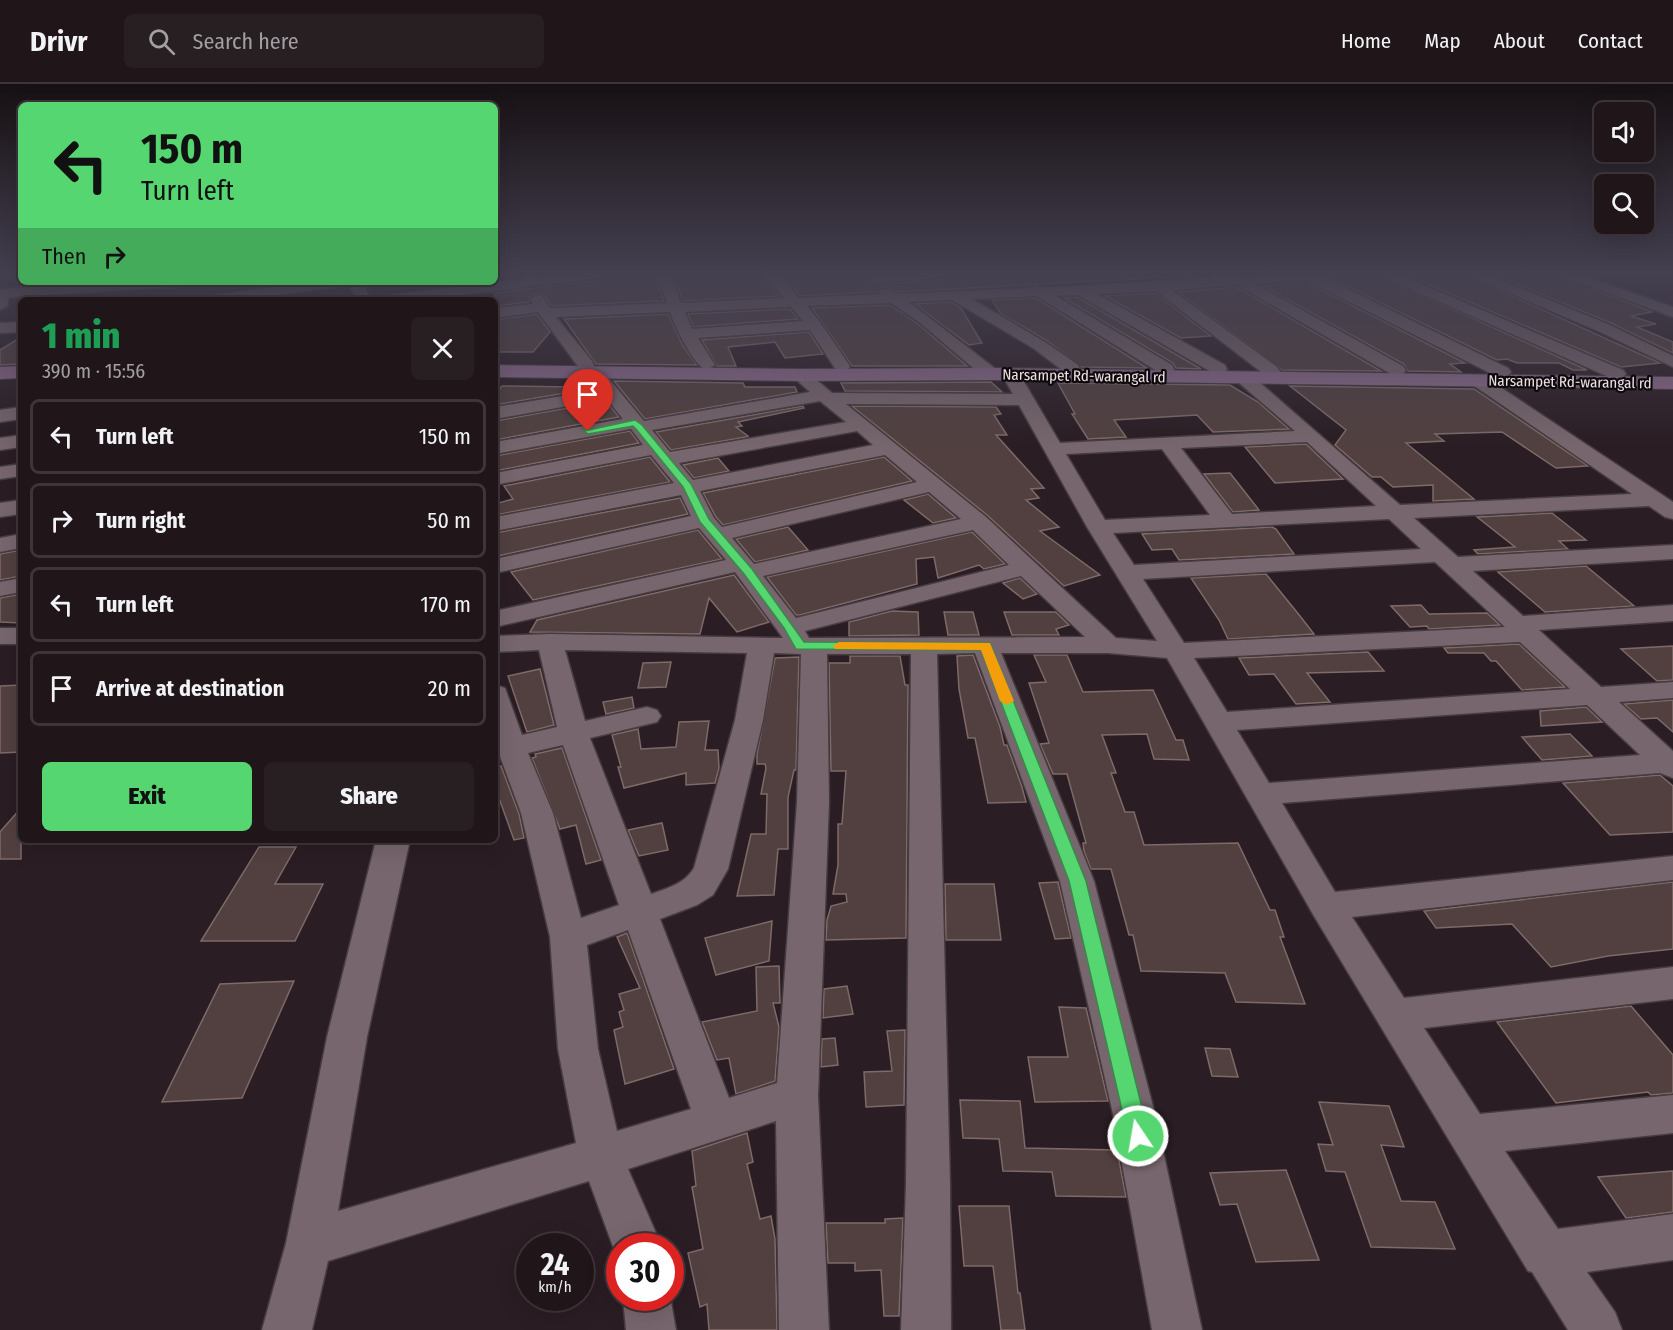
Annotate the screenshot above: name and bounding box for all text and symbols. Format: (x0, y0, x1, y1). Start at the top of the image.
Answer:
search box (124, 14, 544, 68)
text: Drivr (30, 25, 88, 58)
icon: search (145, 25, 178, 58)
text: Search here (193, 28, 299, 55)
text: Home (1341, 28, 1391, 54)
text: Map (1424, 28, 1461, 54)
text: About (1494, 28, 1545, 54)
text: Contact (1578, 28, 1643, 54)
map controls (1594, 102, 1654, 234)
button: sound (1594, 102, 1654, 162)
text: 150 m (141, 124, 243, 174)
icon: left (42, 126, 120, 204)
button: search (1594, 174, 1654, 234)
text: Turn left (141, 175, 234, 207)
icon: right (98, 240, 131, 273)
text: Then (42, 243, 86, 270)
text: 1 min (42, 314, 120, 358)
button: close (411, 317, 474, 380)
text: 390 m · 15:56 (42, 359, 145, 383)
street label: Narsampet Rd-warangal rd (1002, 366, 1166, 386)
pin (562, 369, 613, 431)
street label: Narsampet Rd-warangal rd (1488, 372, 1652, 392)
icon: arrive (571, 378, 604, 411)
icon: left (45, 420, 78, 453)
text: Turn left (96, 423, 174, 450)
text: 150 m (419, 423, 471, 450)
icon: right (45, 504, 78, 537)
text: Turn right (96, 507, 185, 534)
text: 50 m (427, 507, 471, 534)
icon: left (45, 588, 78, 621)
text: Turn left (96, 591, 174, 618)
text: 170 m (420, 591, 471, 618)
icon: arrive (45, 672, 78, 705)
text: Arrive at destination (96, 675, 284, 702)
text: 20 m (428, 675, 471, 702)
button: Exit (42, 762, 252, 831)
button: Share (264, 762, 474, 831)
position arrow (1106, 1104, 1170, 1168)
speed limit sign: 30 (606, 1233, 684, 1311)
text: 24 (541, 1247, 569, 1283)
text: km/h (538, 1278, 572, 1296)

